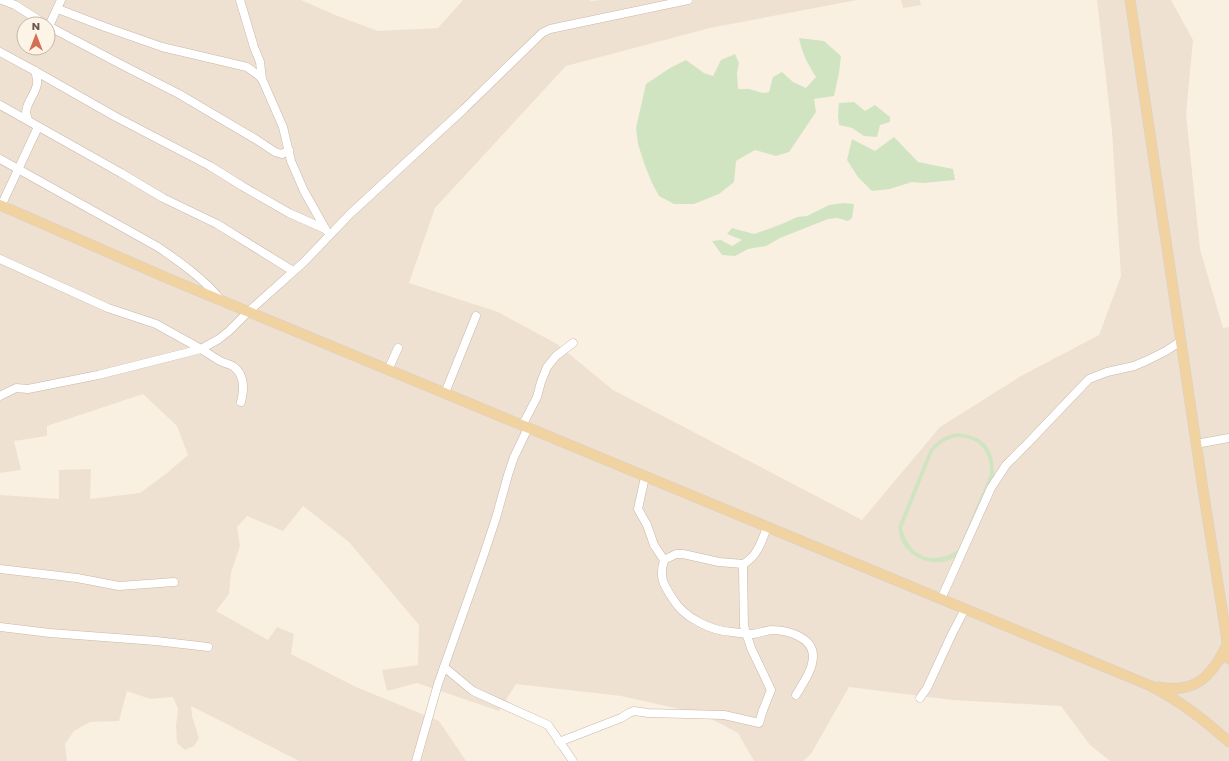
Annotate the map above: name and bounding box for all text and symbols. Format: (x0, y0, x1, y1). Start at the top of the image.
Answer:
north arrow (16, 16, 56, 56)
text: N (32, 18, 40, 34)

